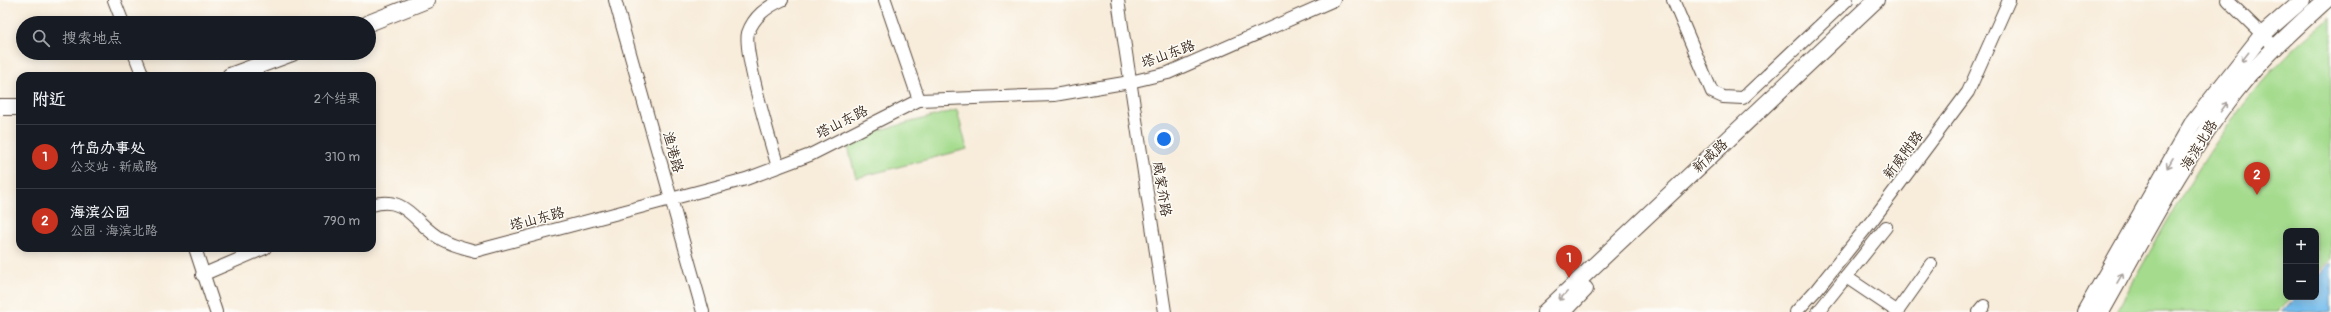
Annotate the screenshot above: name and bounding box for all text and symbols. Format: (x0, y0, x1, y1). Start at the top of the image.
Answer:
search box (16, 16, 376, 60)
icon: search (30, 27, 52, 49)
text: 搜索地点 (62, 29, 122, 48)
street label: 塔山东路 (1139, 36, 1197, 72)
one-way arrow (2241, 51, 2249, 62)
text: 附近 (32, 89, 66, 110)
text: 2个结果 (314, 91, 360, 107)
street label: 塔山东路 (813, 102, 871, 142)
one-way arrow (2220, 102, 2228, 113)
street label: 海滨北路 (2177, 117, 2221, 173)
street label: 新威附路 (1879, 128, 1927, 182)
street label: 渔港路 (659, 129, 687, 175)
your location (1154, 129, 1174, 149)
street label: 新威路 (1689, 135, 1731, 177)
text: 竹岛办事处 (70, 139, 145, 158)
text: 1 (42, 149, 48, 165)
text: 310 m (324, 149, 360, 165)
one-way arrow (2166, 157, 2174, 169)
text: 公交站 · 新威路 (70, 159, 158, 175)
street label: 威家夼路 (1149, 160, 1175, 218)
pin: 2 (2244, 162, 2270, 195)
text: 海滨公园 (70, 203, 130, 222)
street label: 塔山东路 (508, 204, 566, 234)
text: 2 (41, 213, 49, 229)
text: 790 m (323, 213, 360, 229)
text: 公园 · 海滨北路 (70, 223, 158, 239)
map controls (2283, 228, 2319, 300)
button: + (2283, 228, 2319, 264)
pin: 1 (1556, 245, 1582, 278)
button: − (2283, 264, 2319, 300)
one-way arrow (2117, 272, 2125, 284)
one-way arrow (1558, 291, 1568, 301)

